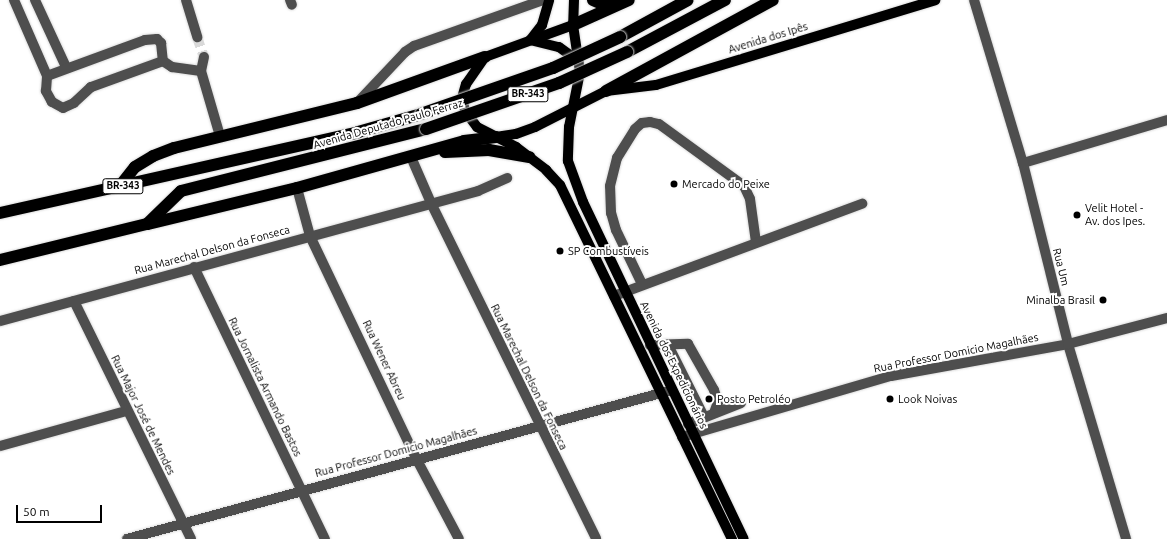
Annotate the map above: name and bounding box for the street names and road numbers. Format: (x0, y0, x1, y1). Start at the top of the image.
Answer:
street label: Avenida dos Ipês (727, 20, 809, 56)
road number: BR-343 (507, 86, 549, 102)
street label: Avenida Deputado Paulo Ferraz (312, 96, 464, 152)
road number: BR-343 (102, 178, 144, 194)
street label: Rua Marechal Delson da Fonseca (133, 223, 291, 277)
street label: Rua Um (1050, 247, 1072, 287)
street label: Avenida dos Expedicionários (637, 299, 711, 431)
street label: Rua Marechal Delson da Fonseca (488, 302, 570, 452)
street label: Rua Jornalista Armando Bastos (226, 315, 304, 459)
street label: Rua Wener Abreu (360, 318, 408, 402)
street label: Rua Professor Domicio Magalhães (873, 331, 1039, 375)
street label: Rua Major José de Mendes (108, 353, 178, 477)
street label: Rua Professor Domicio Magalhães (313, 424, 479, 480)

